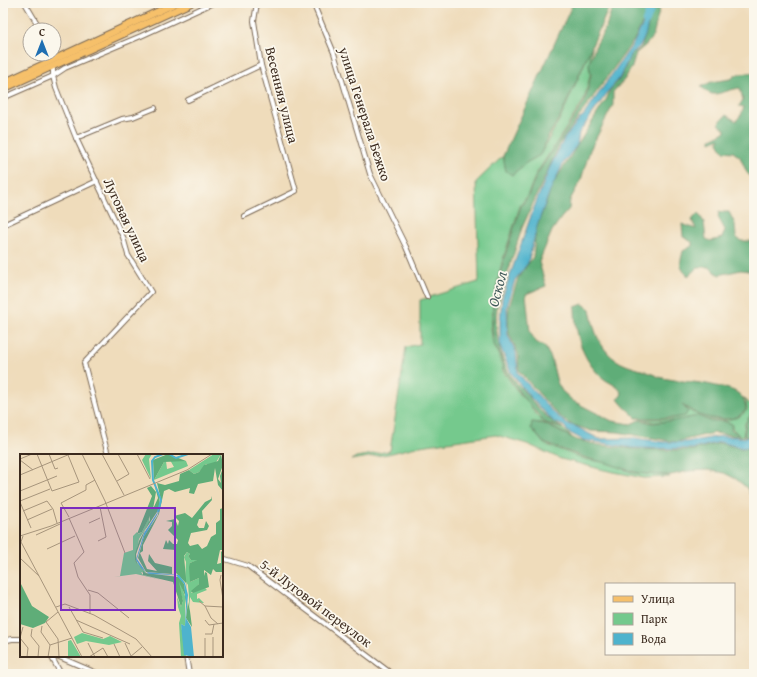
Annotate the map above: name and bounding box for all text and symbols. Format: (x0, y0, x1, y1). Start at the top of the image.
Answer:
north arrow (22, 22, 62, 62)
text: С (39, 24, 45, 40)
street label: улица Генерала Бежко (334, 43, 396, 184)
street label: Весенняя улица (260, 45, 304, 146)
street label: Луговая улица (99, 175, 155, 266)
water label: Оскол (482, 269, 512, 309)
inset map (20, 454, 223, 657)
street label: 5-й Луговой переулок (256, 554, 377, 652)
legend (605, 583, 735, 655)
text: Улица (641, 590, 675, 607)
text: Парк (641, 610, 668, 627)
text: Вода (641, 630, 666, 647)

